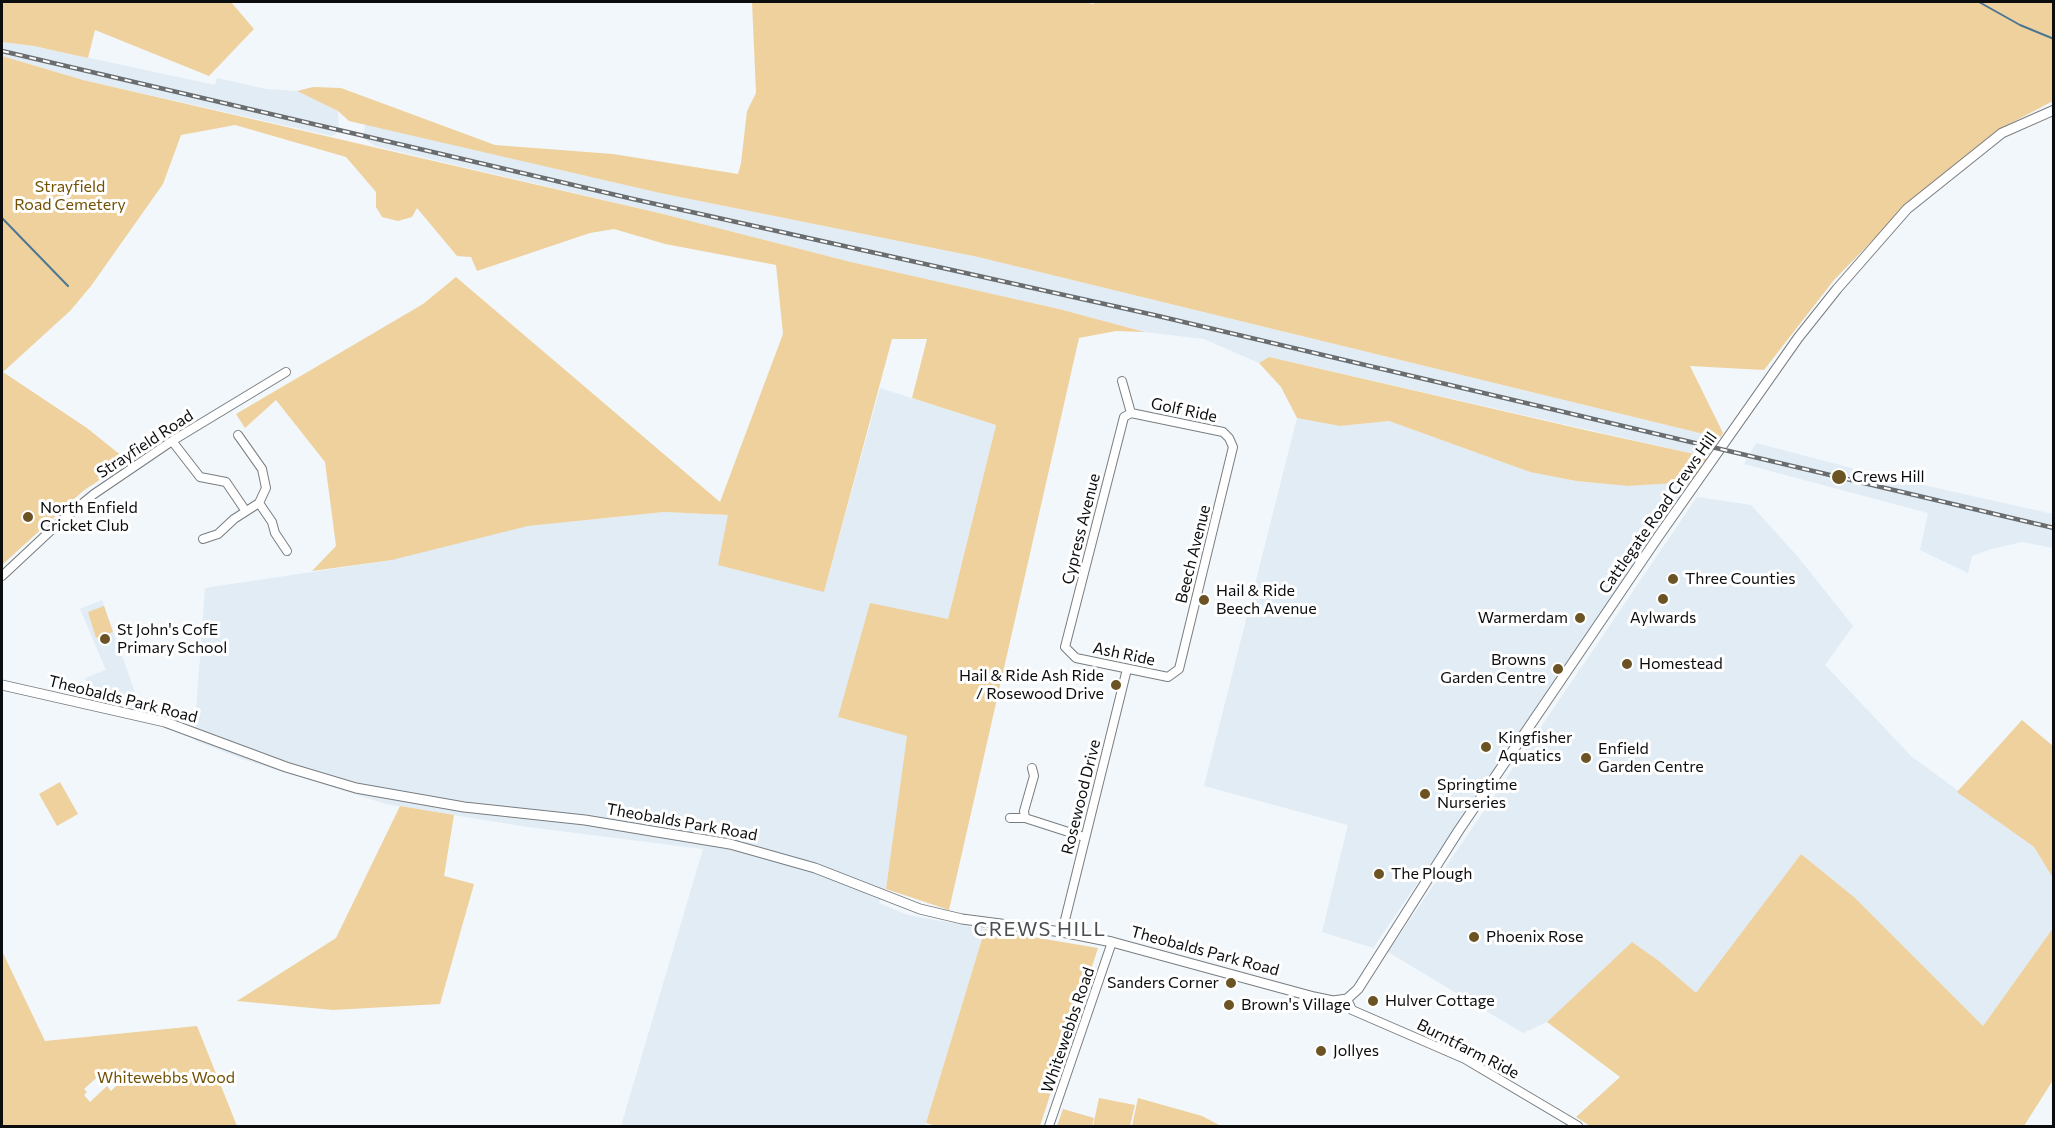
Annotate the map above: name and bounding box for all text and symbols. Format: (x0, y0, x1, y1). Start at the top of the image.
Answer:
park label: Strayfield Road Cemetery (14, 177, 126, 215)
street label: Golf Ride (1149, 394, 1219, 426)
street label: Strayfield Road (93, 406, 197, 482)
street label: Cattlegate Road Crews Hill (1595, 428, 1721, 598)
place label: Crews Hill (1852, 467, 1925, 487)
marker: Crews Hill (1830, 468, 1848, 486)
street label: Cypress Avenue (1058, 471, 1104, 587)
place label: North Enfield Cricket Club (40, 498, 138, 536)
street label: Beech Avenue (1172, 503, 1214, 605)
marker: North Enfield Cricket Club (21, 510, 35, 524)
place label: Three Counties (1685, 569, 1795, 589)
marker: Three Counties (1666, 572, 1680, 586)
place label: Hail & Ride Beech Avenue (1216, 581, 1317, 619)
marker: Aylwards (1656, 592, 1670, 606)
marker: Hail & Ride Beech Avenue (1197, 593, 1211, 607)
place label: Warmerdam (1478, 608, 1568, 628)
place label: Aylwards (1630, 608, 1696, 628)
marker: Warmerdam (1573, 611, 1587, 625)
place label: St John's CofE Primary School (117, 620, 227, 658)
marker: St John's CofE Primary School (98, 632, 112, 646)
street label: Ash Ride (1091, 638, 1157, 670)
place label: Browns Garden Centre (1440, 650, 1546, 688)
place label: Homestead (1639, 654, 1723, 674)
marker: Homestead (1620, 657, 1634, 671)
marker: Browns Garden Centre (1551, 662, 1565, 676)
place label: Hail & Ride Ash Ride / Rosewood Drive (959, 666, 1104, 704)
street label: Theobalds Park Road (47, 671, 199, 727)
marker: Hail & Ride Ash Ride / Rosewood Drive (1109, 678, 1123, 692)
place label: Kingfisher Aquatics (1498, 728, 1572, 766)
street label: Rosewood Drive (1057, 738, 1105, 856)
place label: Enfield Garden Centre (1598, 739, 1704, 777)
marker: Kingfisher Aquatics (1479, 740, 1493, 754)
marker: Enfield Garden Centre (1579, 751, 1593, 765)
place label: Springtime Nurseries (1437, 775, 1517, 813)
marker: Springtime Nurseries (1418, 787, 1432, 801)
street label: Theobalds Park Road (605, 799, 759, 845)
place label: The Plough (1391, 864, 1472, 884)
marker: The Plough (1372, 867, 1386, 881)
district label: CREWS HILL (973, 917, 1107, 941)
street label: Theobalds Park Road (1129, 922, 1281, 980)
place label: Phoenix Rose (1486, 927, 1583, 947)
marker: Phoenix Rose (1467, 930, 1481, 944)
street label: Whitewebbs Road (1037, 965, 1099, 1095)
place label: Sanders Corner (1107, 973, 1219, 993)
marker: Sanders Corner (1224, 976, 1238, 990)
place label: Hulver Cottage (1385, 991, 1495, 1011)
marker: Hulver Cottage (1366, 994, 1380, 1008)
place label: Brown's Village (1241, 995, 1351, 1015)
marker: Brown's Village (1222, 998, 1236, 1012)
street label: Burntfarm Ride (1414, 1015, 1522, 1083)
place label: Jollyes (1333, 1041, 1379, 1061)
marker: Jollyes (1314, 1044, 1328, 1058)
park label: Whitewebbs Wood (97, 1068, 235, 1088)

